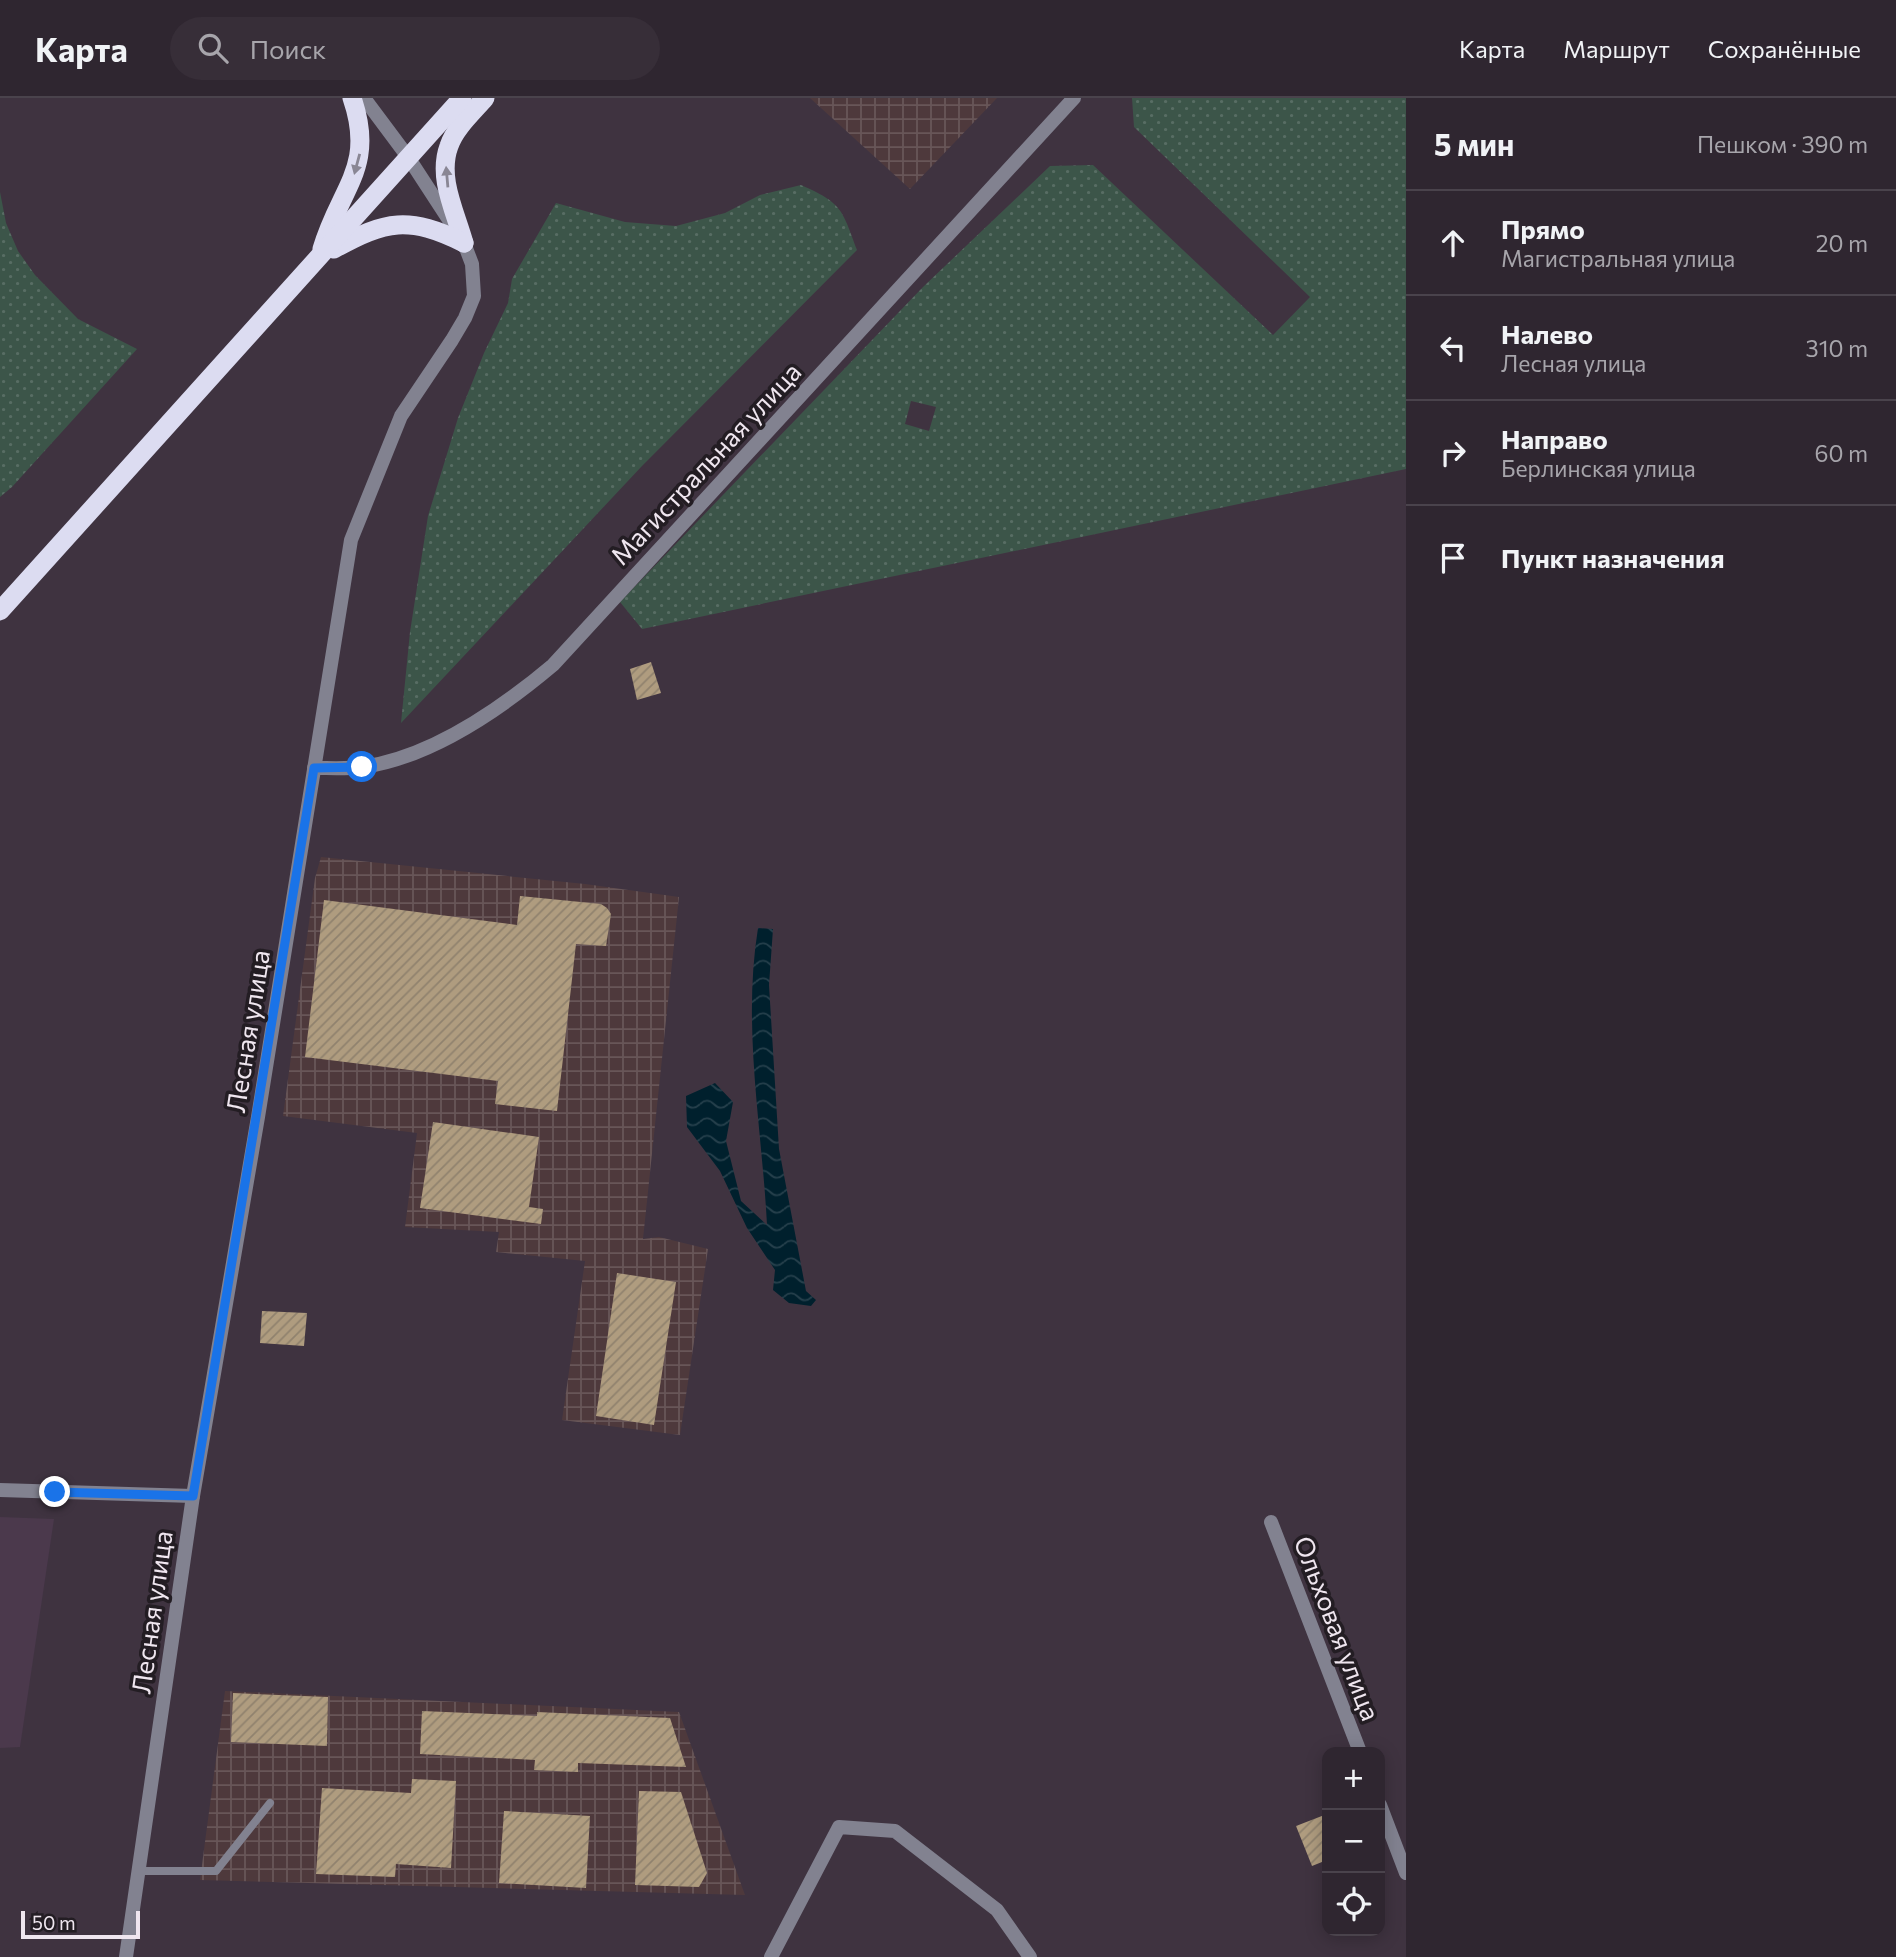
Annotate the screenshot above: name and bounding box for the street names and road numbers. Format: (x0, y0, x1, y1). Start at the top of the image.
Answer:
street label: Магистральная улица (603, 356, 807, 570)
street label: Лесная улица (219, 947, 275, 1115)
street label: Лесная улица (124, 1529, 178, 1695)
street label: Ольховая улица (1289, 1531, 1387, 1725)

